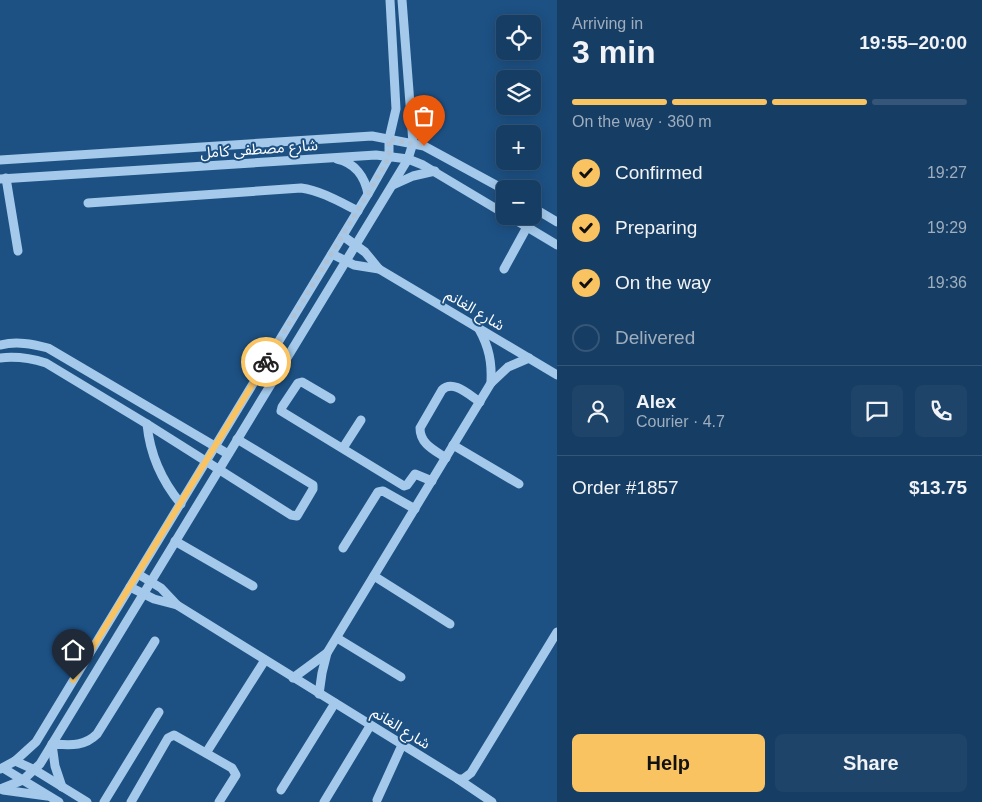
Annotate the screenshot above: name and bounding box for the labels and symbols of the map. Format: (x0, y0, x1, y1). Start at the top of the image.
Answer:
pin (403, 95, 445, 146)
street label: شارع مصطفى كامل (199, 136, 319, 165)
street label: شارع الغانم (441, 285, 508, 337)
courier (241, 337, 291, 387)
pin (52, 629, 94, 680)
street label: شارع الغانم (367, 703, 434, 756)

